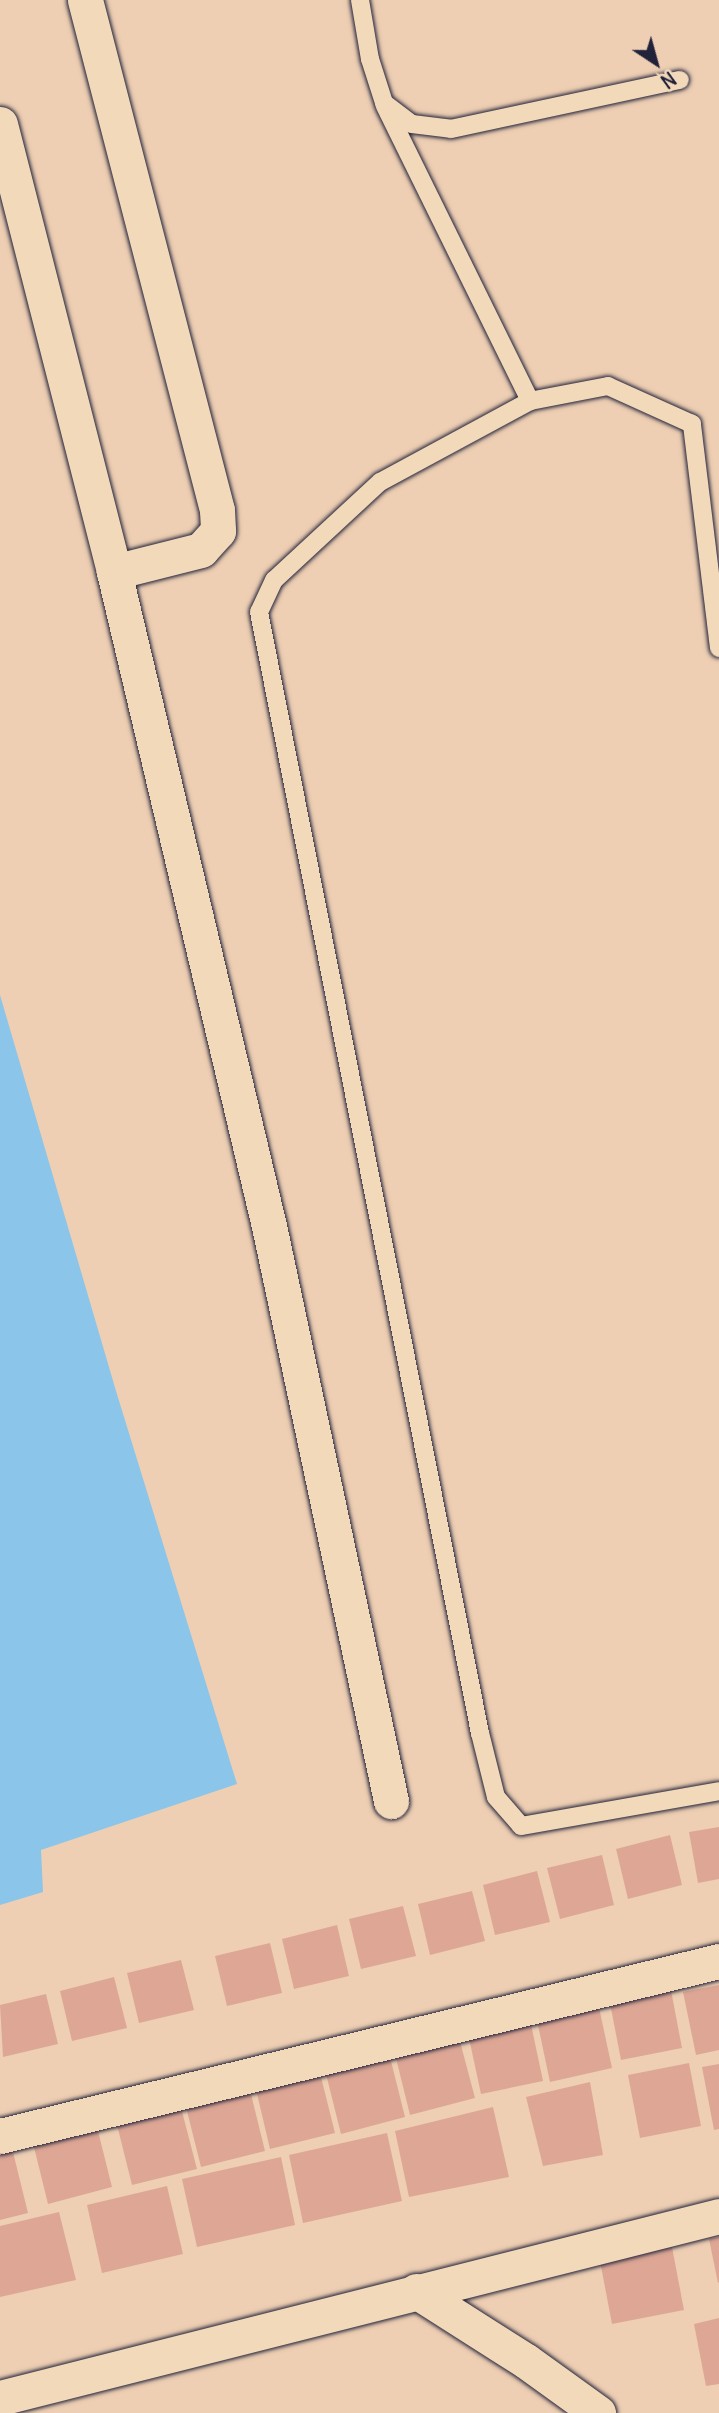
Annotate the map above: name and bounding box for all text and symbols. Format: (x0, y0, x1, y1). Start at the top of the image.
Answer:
north arrow (621, 28, 691, 98)
text: N (656, 66, 681, 94)

